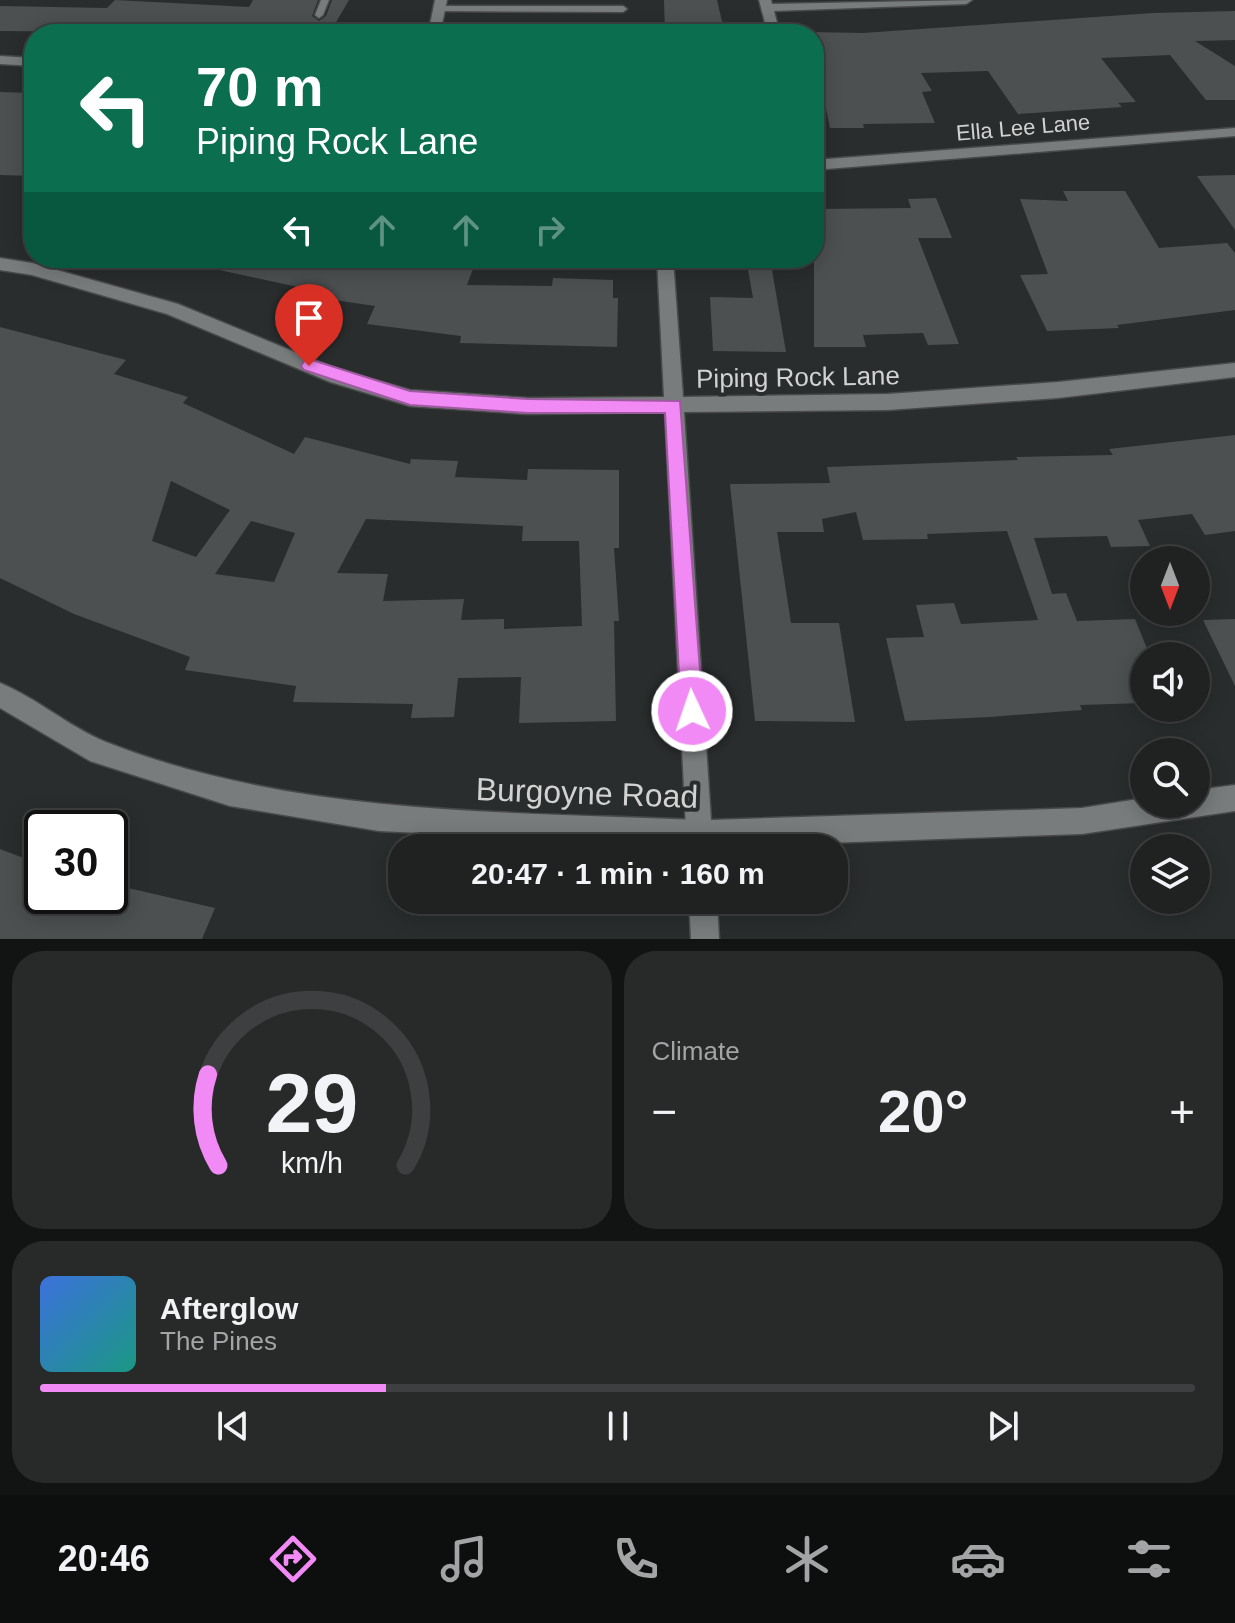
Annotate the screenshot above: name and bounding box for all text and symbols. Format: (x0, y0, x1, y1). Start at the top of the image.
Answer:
text: 70 m (196, 55, 324, 118)
icon: left (64, 56, 168, 160)
street label: Ella Lee Lane (955, 109, 1091, 146)
text: Piping Rock Lane (196, 121, 478, 162)
icon: left (276, 208, 320, 252)
icon: ahead (360, 208, 404, 252)
icon: ahead (444, 208, 488, 252)
icon: right (528, 208, 572, 252)
pin (275, 284, 343, 366)
icon: arrive (287, 296, 331, 340)
street label: Piping Rock Lane (696, 360, 900, 394)
north arrow (1130, 546, 1210, 626)
map controls (1130, 546, 1210, 914)
button: sound (1130, 642, 1210, 722)
position arrow (650, 669, 734, 753)
button: search (1130, 738, 1210, 818)
street label: Burgoyne Road (475, 771, 699, 815)
speed limit sign: 30 (24, 810, 128, 914)
button: layers (1130, 834, 1210, 914)
text: 20:47 · 1 min · 160 m (471, 857, 765, 890)
text: Climate (652, 1036, 740, 1066)
text: 29 (265, 1057, 358, 1150)
text: 20° (878, 1078, 969, 1145)
text: − (652, 1087, 677, 1136)
text: + (1169, 1087, 1195, 1136)
text: km/h (281, 1147, 343, 1179)
text: Afterglow (160, 1292, 298, 1325)
text: The Pines (160, 1326, 277, 1356)
icon: previous (211, 1404, 255, 1448)
icon: pause (596, 1404, 640, 1448)
icon: next (981, 1404, 1025, 1448)
icon: directions (265, 1531, 321, 1587)
icon: music (436, 1531, 492, 1587)
icon: phone (608, 1531, 664, 1587)
icon: climate (779, 1531, 835, 1587)
icon: car (950, 1531, 1006, 1587)
icon: filters (1121, 1531, 1177, 1587)
text: 20:46 (58, 1538, 150, 1579)

